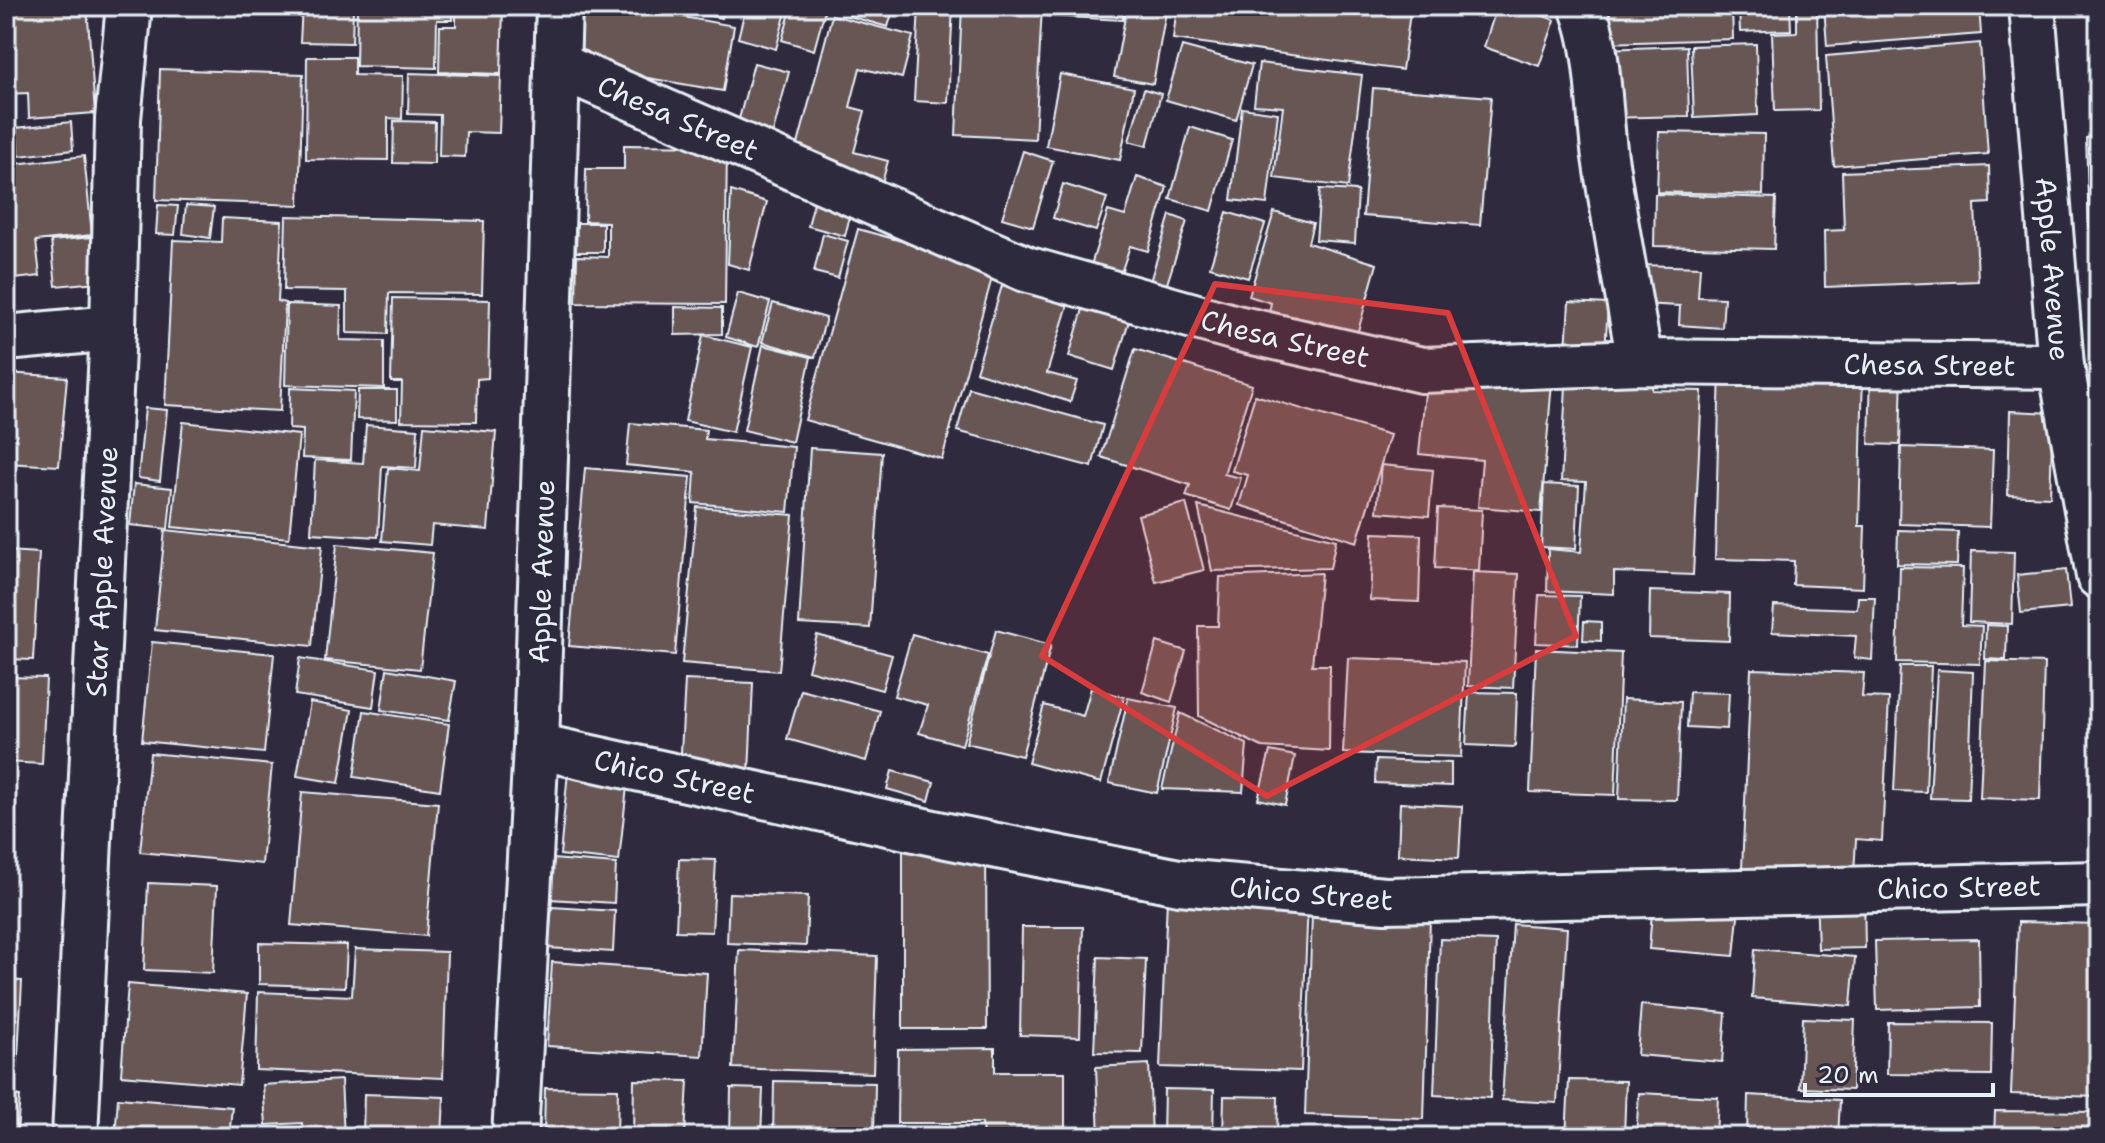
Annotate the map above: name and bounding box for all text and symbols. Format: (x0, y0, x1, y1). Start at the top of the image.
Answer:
street label: Chesa Street (592, 66, 765, 169)
street label: Apple Avenue (2027, 176, 2080, 363)
street label: Chesa Street (1197, 300, 1373, 377)
street label: Chesa Street (1843, 345, 2016, 385)
street label: Star Apple Avenue (77, 445, 126, 698)
street label: Apple Avenue (520, 479, 563, 664)
street label: Chico Street (591, 740, 759, 812)
street label: Chico Street (1877, 866, 2041, 908)
street label: Chico Street (1228, 867, 1393, 919)
scale bar (1805, 1047, 1993, 1097)
text: 20 m (1817, 1059, 1879, 1091)

